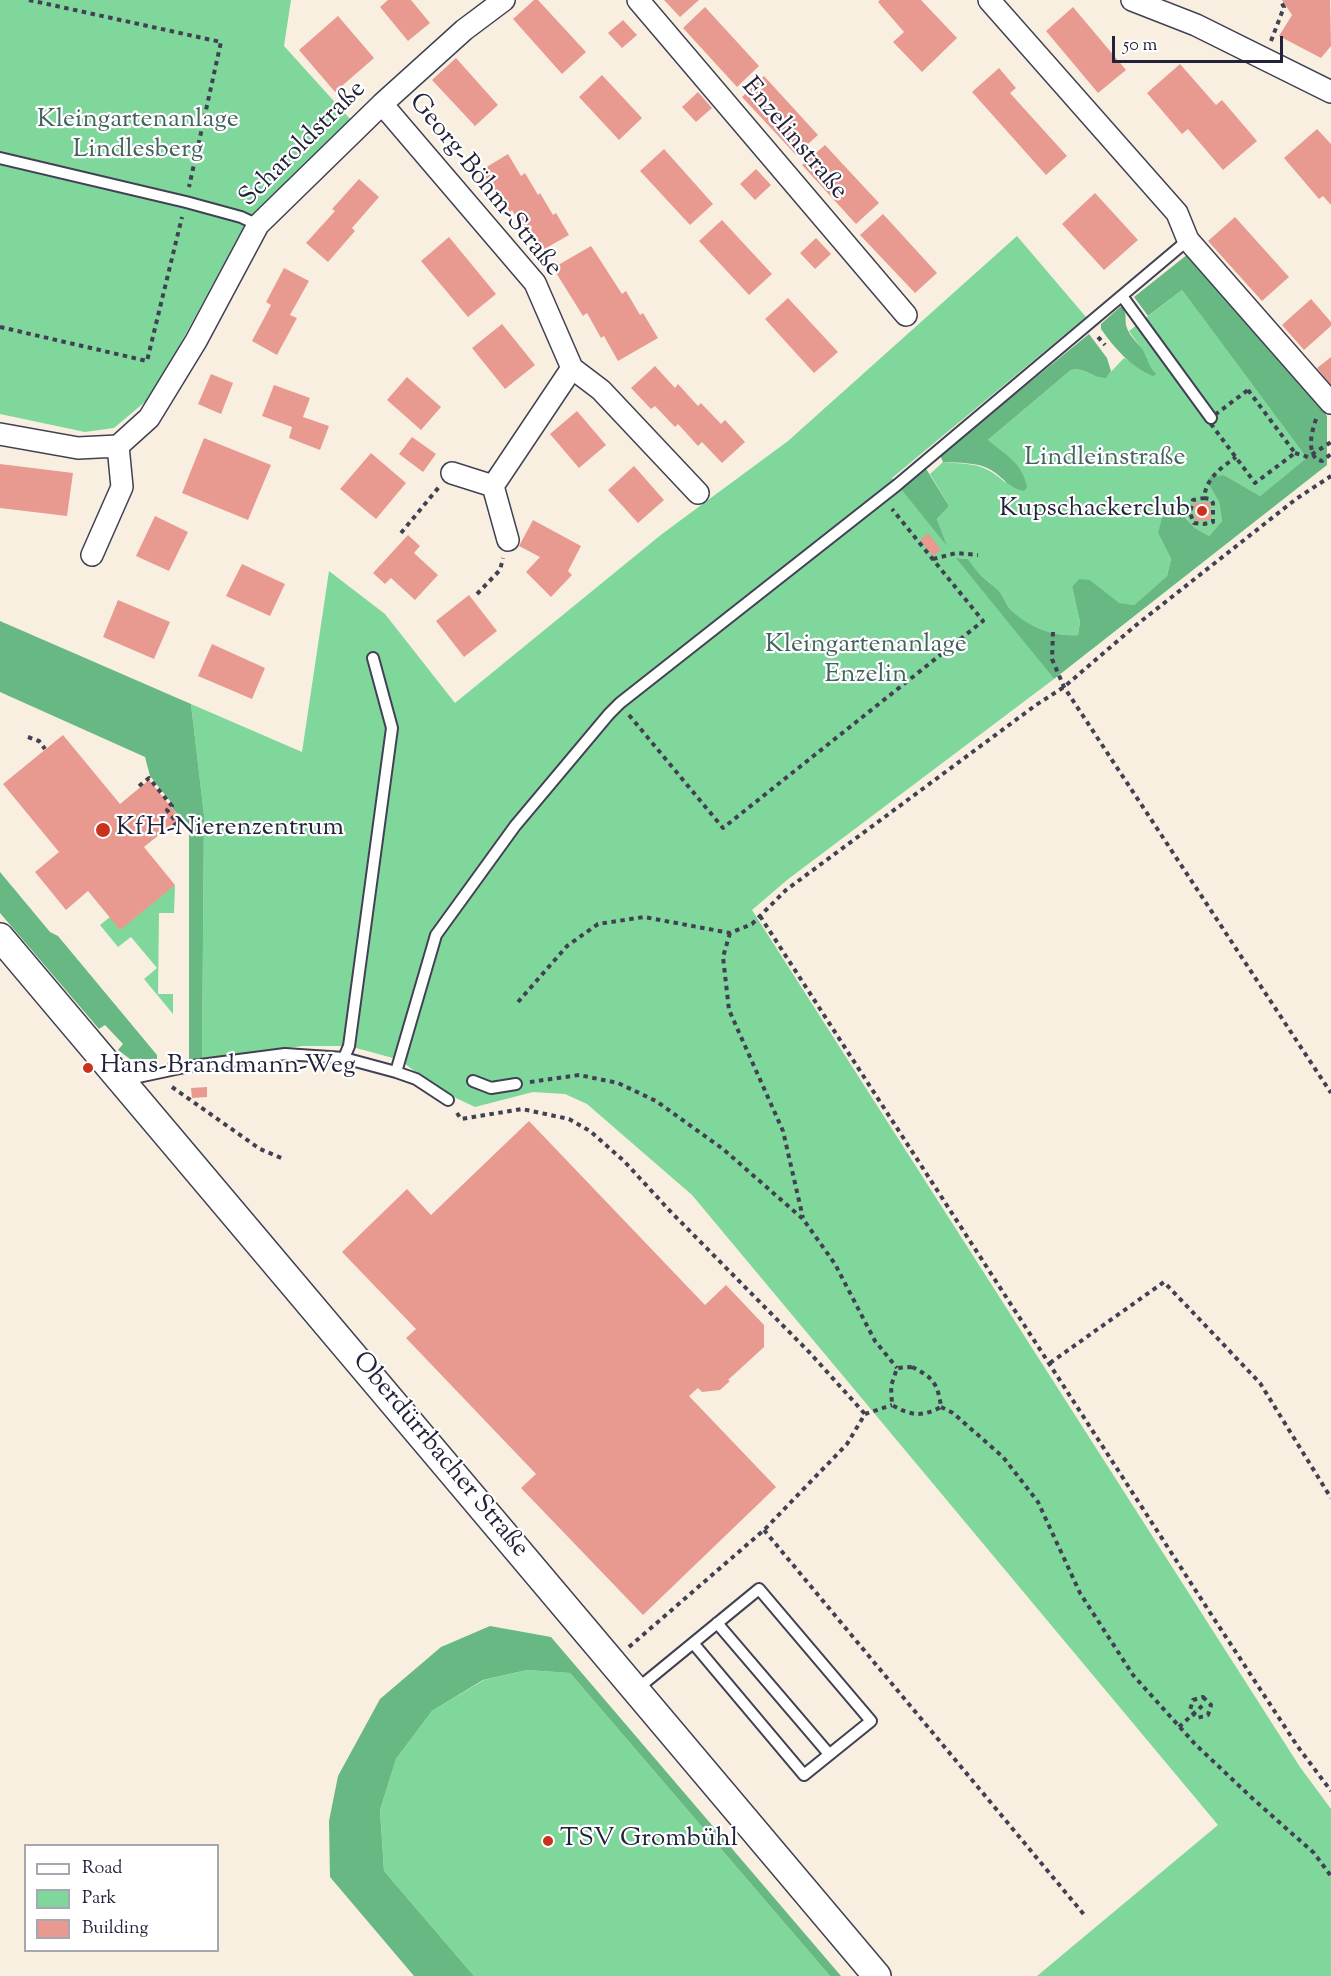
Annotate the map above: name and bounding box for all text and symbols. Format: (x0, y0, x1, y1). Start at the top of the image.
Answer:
scale bar (1115, 24, 1286, 62)
text: 50 m (1123, 33, 1157, 59)
street label: Enzelinstraße (733, 73, 853, 207)
street label: Scharoldstraße (234, 75, 374, 215)
street label: Georg-Böhm-Straße (401, 88, 567, 284)
park label: Kleingartenanlage Lindlesberg (37, 106, 239, 168)
park label: Lindleinstraße (1024, 444, 1186, 476)
place label: Kupschackerclub (999, 495, 1190, 527)
marker: Kupschackerclub (1195, 504, 1209, 518)
park label: Kleingartenanlage Enzelin (765, 631, 967, 692)
place label: KfH-Nierenzentrum (116, 814, 344, 846)
marker: KfH-Nierenzentrum (94, 821, 112, 839)
place label: Hans-Brandmann-Weg (100, 1052, 356, 1084)
marker: Hans-Brandmann-Weg (81, 1061, 95, 1075)
street label: Oberdürrbacher Straße (344, 1347, 534, 1565)
place label: TSV Grombühl (560, 1825, 738, 1857)
marker: TSV Grombühl (541, 1834, 555, 1848)
legend (24, 1844, 219, 1952)
text: Road (82, 1856, 122, 1882)
text: Park (82, 1886, 116, 1912)
text: Building (82, 1916, 148, 1942)

